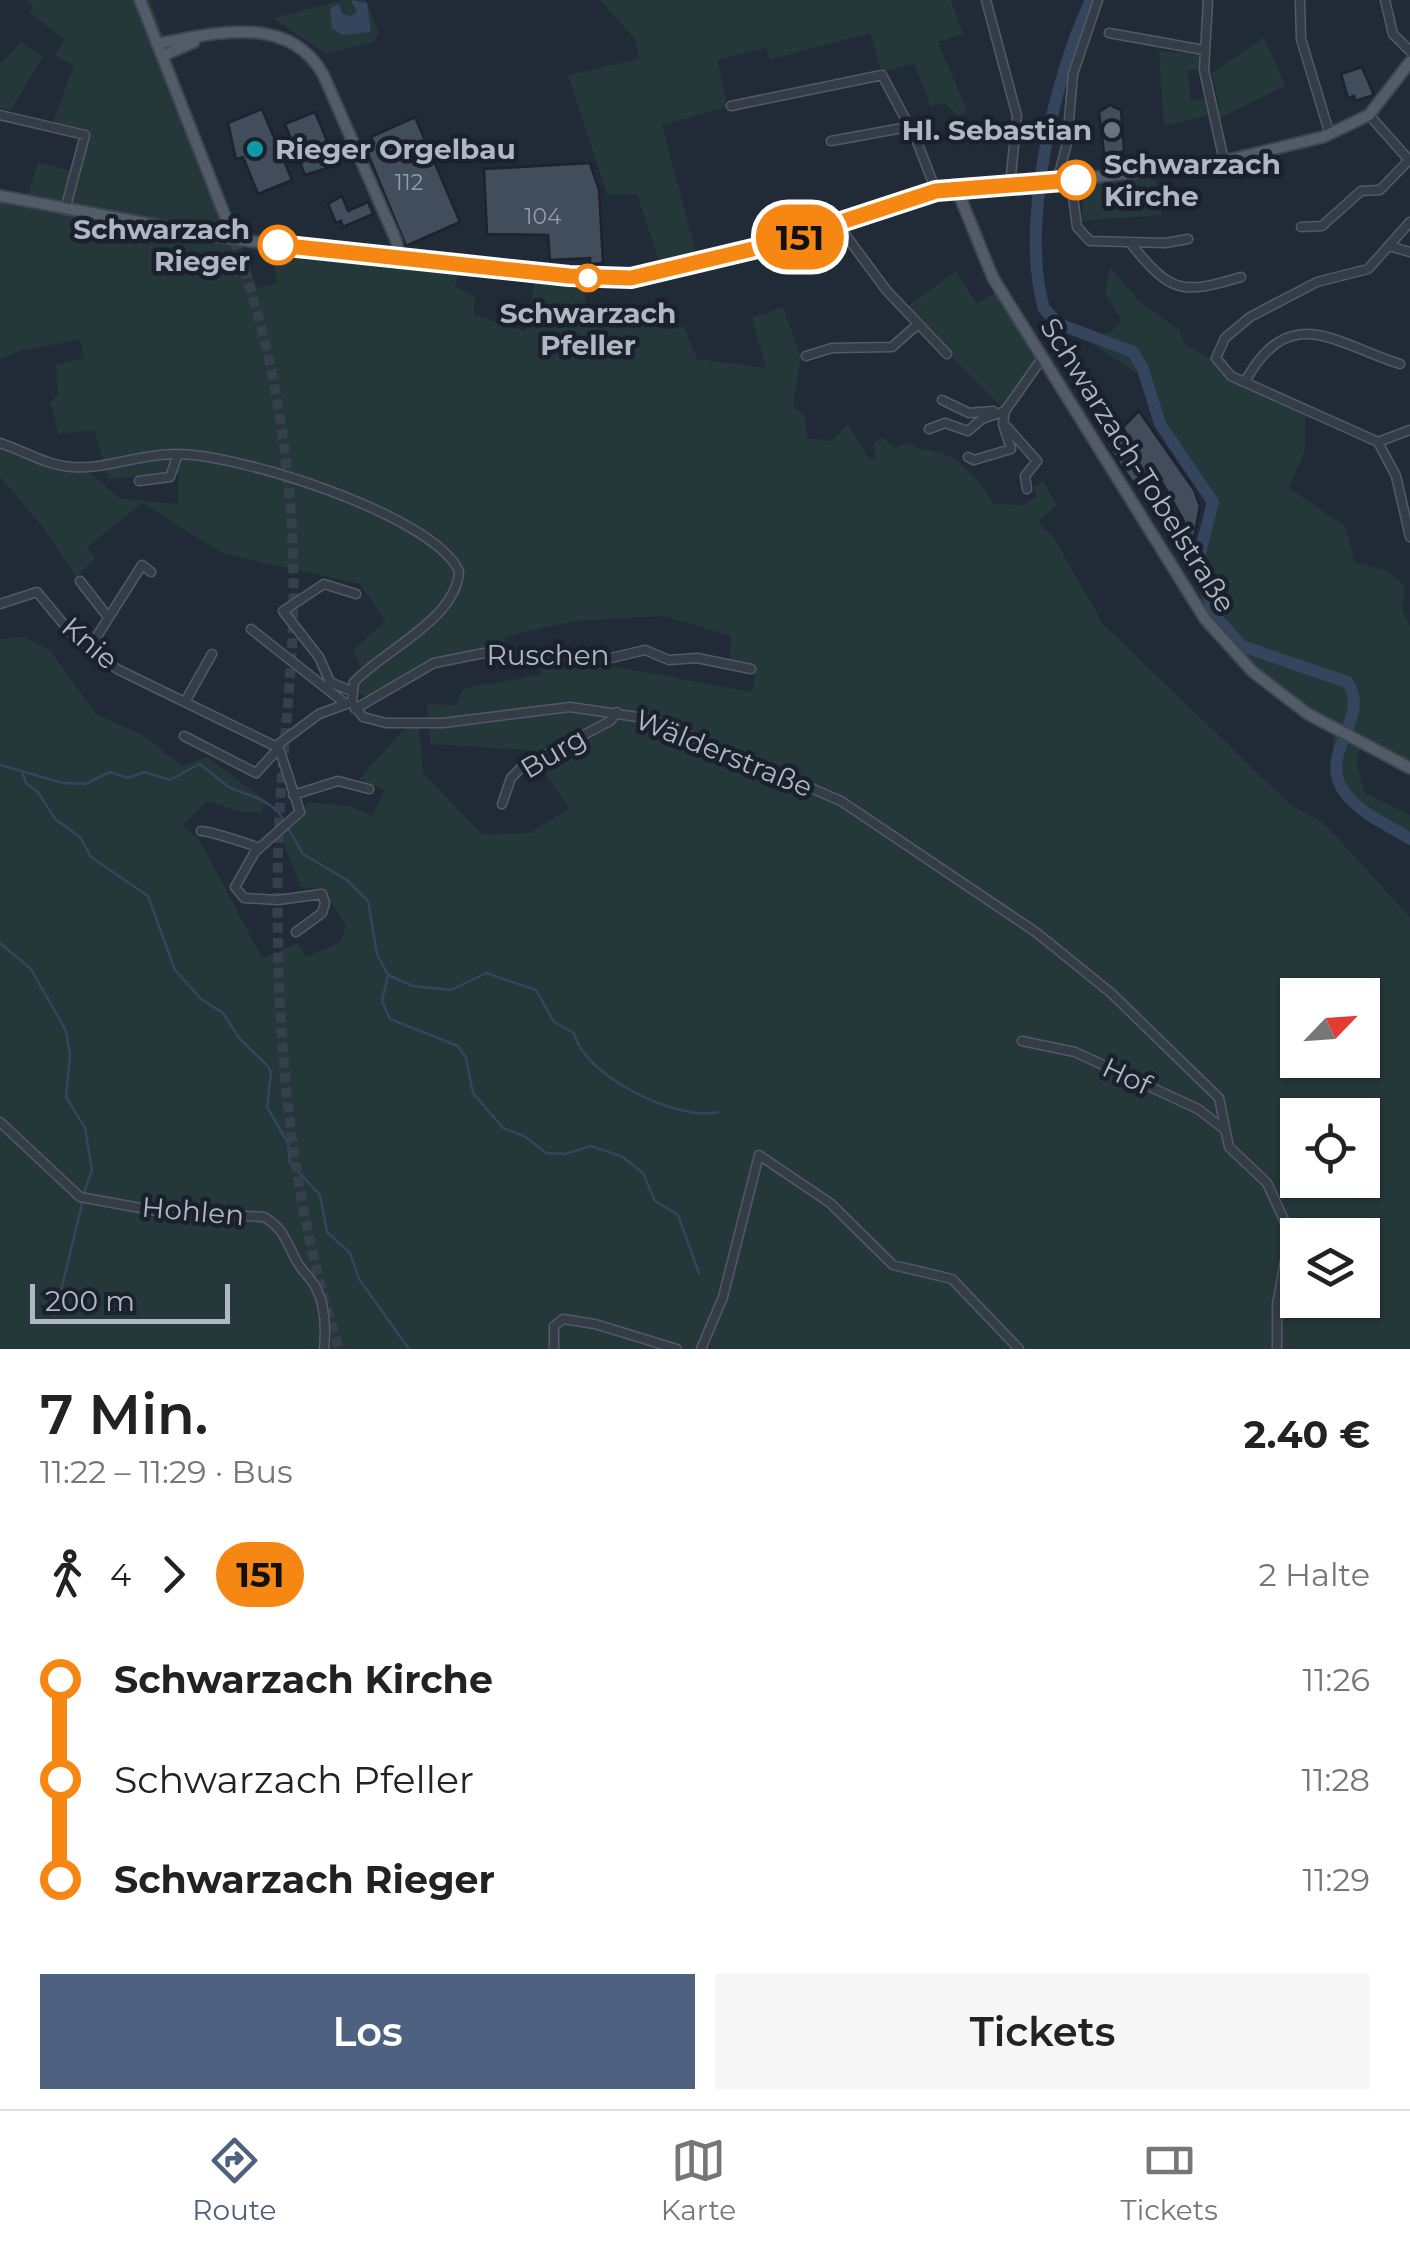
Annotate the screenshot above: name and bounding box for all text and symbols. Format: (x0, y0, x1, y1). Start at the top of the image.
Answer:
place label: Hl. Sebastian (902, 113, 1092, 147)
marker: Hl. Sebastian (1101, 119, 1123, 141)
place label: Rieger Orgelbau (275, 132, 516, 166)
marker: Rieger Orgelbau (244, 138, 266, 160)
place label: Schwarzach Kirche (1104, 147, 1281, 213)
marker: Schwarzach Kirche (1057, 161, 1095, 199)
house number: 112 (395, 169, 423, 196)
house number: 104 (524, 203, 562, 230)
line badge: 151 (742, 204, 858, 270)
place label: Schwarzach Rieger (73, 212, 250, 278)
text: 151 (776, 216, 824, 259)
marker: Schwarzach Rieger (259, 226, 297, 264)
marker: Schwarzach Pfeller (575, 265, 601, 291)
place label: Schwarzach Pfeller (500, 296, 676, 362)
street label: Schwarzach-Tobelstraße (1033, 311, 1243, 619)
street label: Knie (55, 609, 125, 677)
street label: Ruschen (486, 638, 610, 672)
street label: Wälderstraße (630, 702, 818, 804)
street label: Burg (514, 720, 592, 786)
north arrow (1280, 978, 1380, 1078)
map controls (1280, 978, 1380, 1318)
street label: Hof (1097, 1050, 1158, 1103)
button: locate (1280, 1098, 1380, 1198)
street label: Hohlen (140, 1190, 246, 1232)
button: layers (1280, 1218, 1380, 1318)
scale bar (30, 1279, 230, 1324)
text: 200 m (45, 1284, 135, 1318)
text: 7 Min. (40, 1381, 208, 1448)
text: 2.40 € (1244, 1411, 1370, 1458)
text: 11:22 – 11:29 · Bus (40, 1452, 293, 1491)
icon: walk (40, 1547, 95, 1602)
icon: forward (146, 1547, 201, 1602)
text: 151 (236, 1553, 284, 1596)
text: 4 (110, 1555, 131, 1594)
text: 2 Halte (1258, 1555, 1370, 1594)
text: Schwarzach Kirche (114, 1656, 493, 1703)
text: 11:26 (1303, 1660, 1370, 1699)
text: Schwarzach Pfeller (114, 1756, 474, 1803)
text: 11:28 (1302, 1760, 1370, 1799)
text: Schwarzach Rieger (114, 1856, 495, 1903)
text: 11:29 (1302, 1860, 1370, 1899)
button: Los (40, 1974, 695, 2089)
button: Tickets (715, 1974, 1370, 2089)
tab: Route (192, 2133, 277, 2227)
tab: Karte (661, 2133, 736, 2227)
tab: Tickets (1121, 2133, 1218, 2227)

